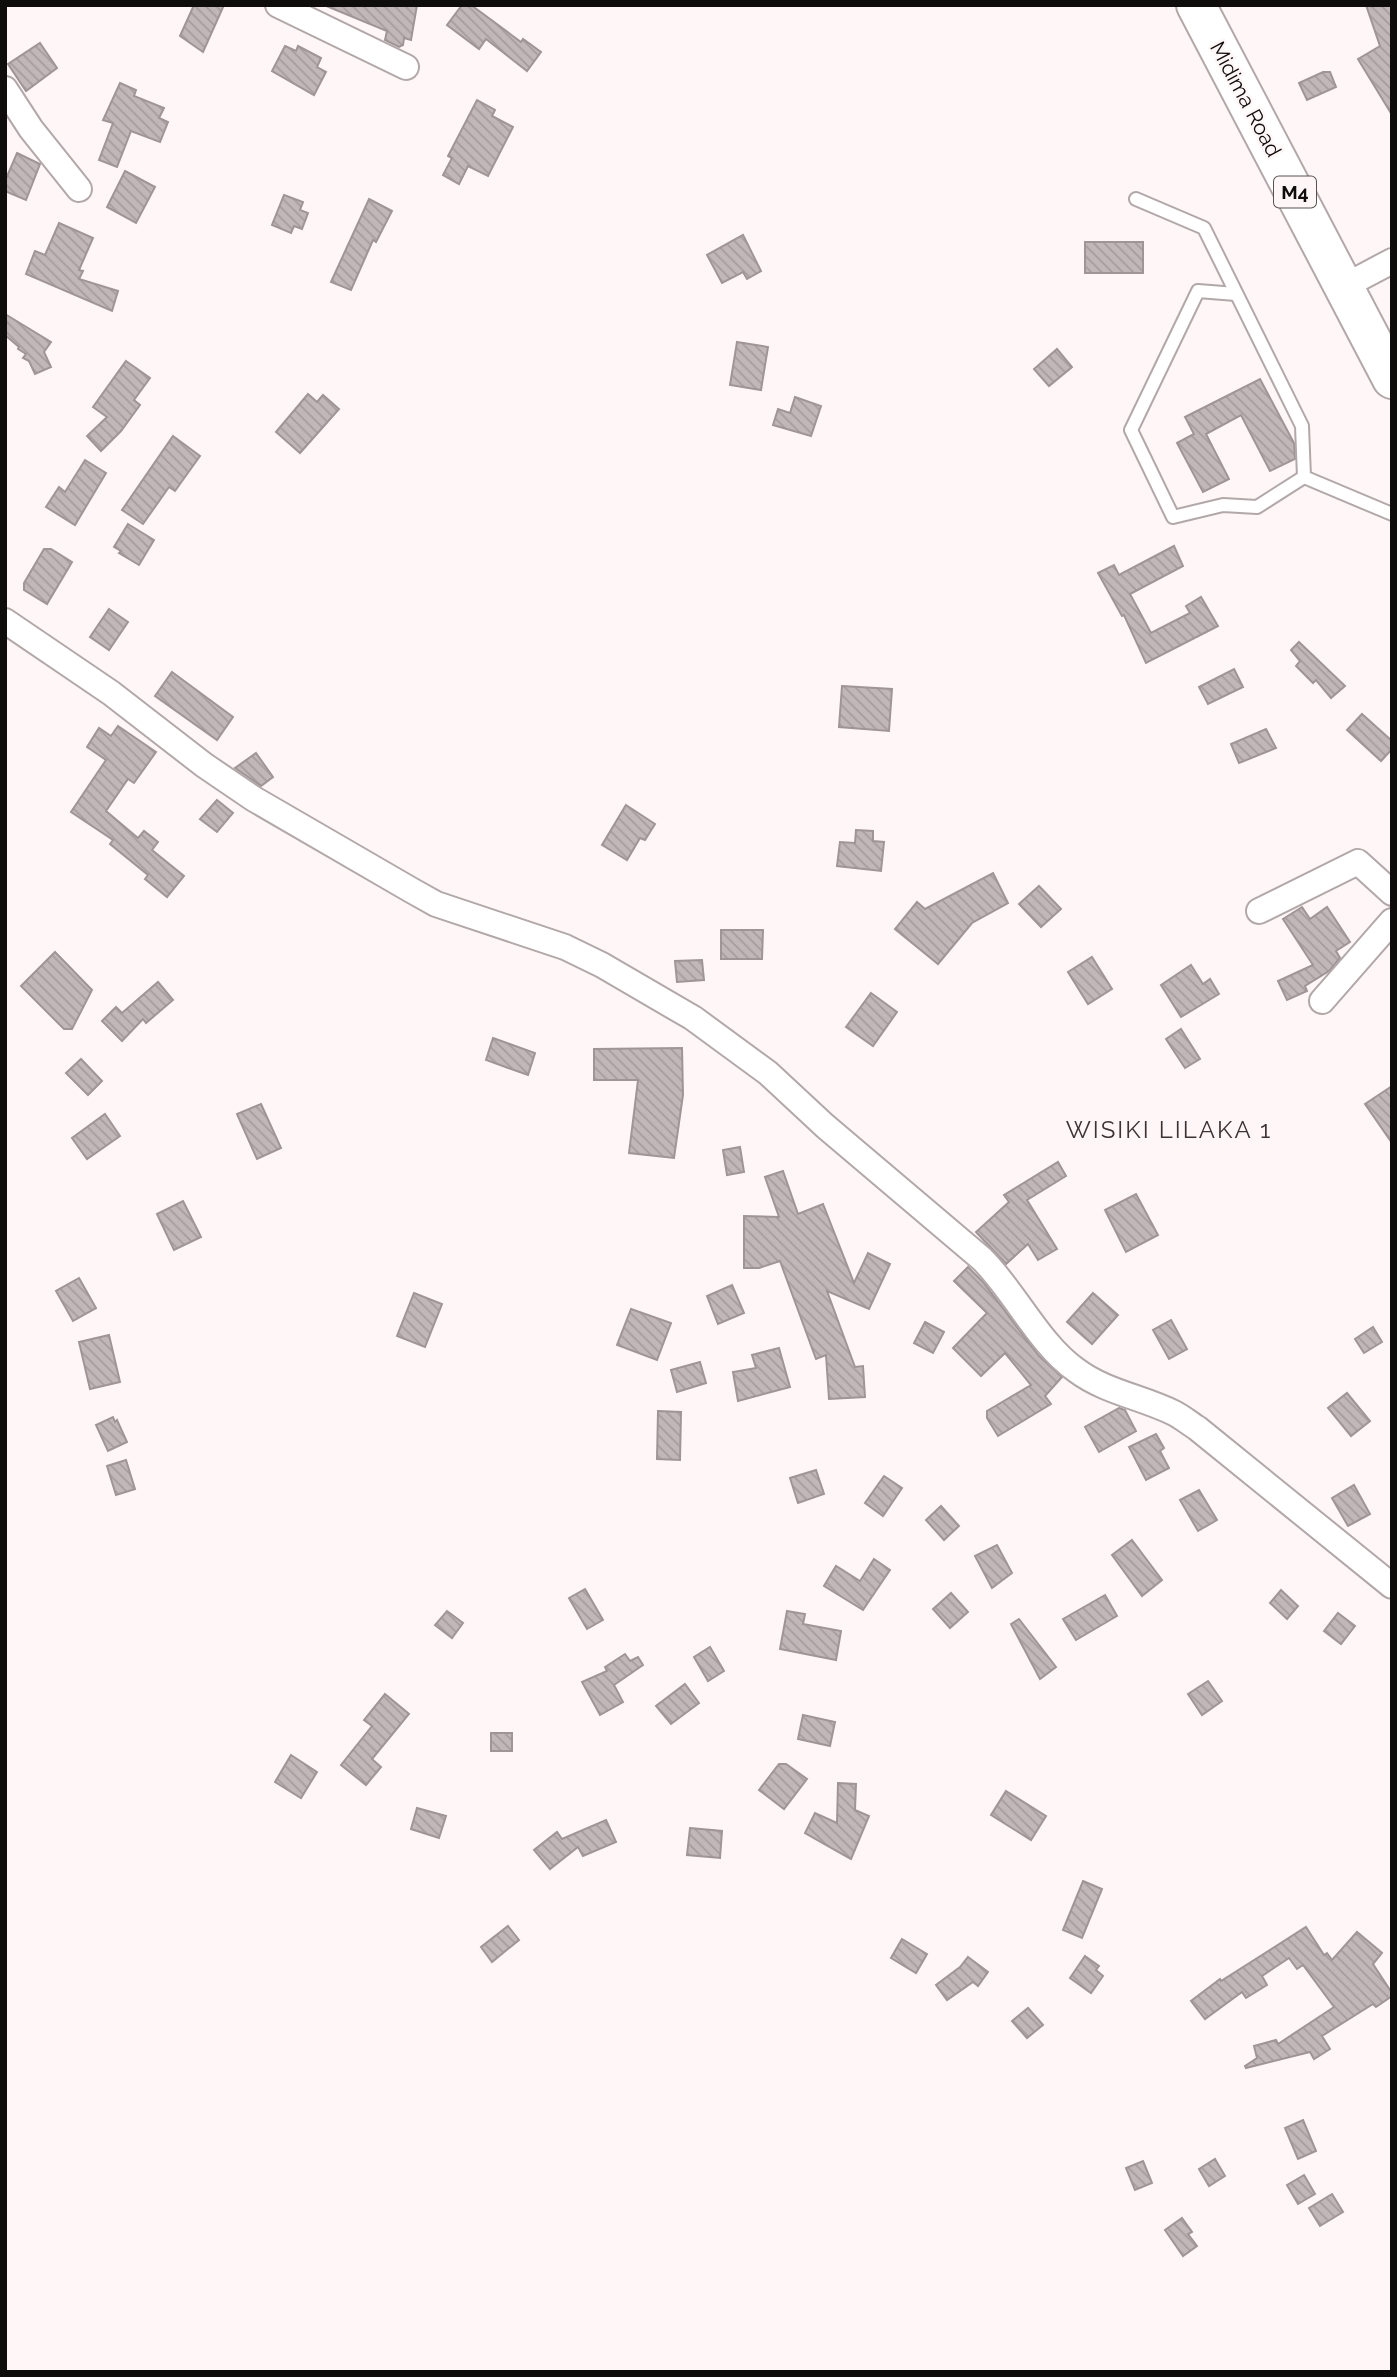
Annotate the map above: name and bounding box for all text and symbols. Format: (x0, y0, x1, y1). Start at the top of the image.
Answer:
street label: Midima Road (1205, 37, 1287, 161)
road number: M4 (1274, 176, 1316, 208)
district label: WISIKI LILAKA 1 (1066, 1115, 1272, 1144)

